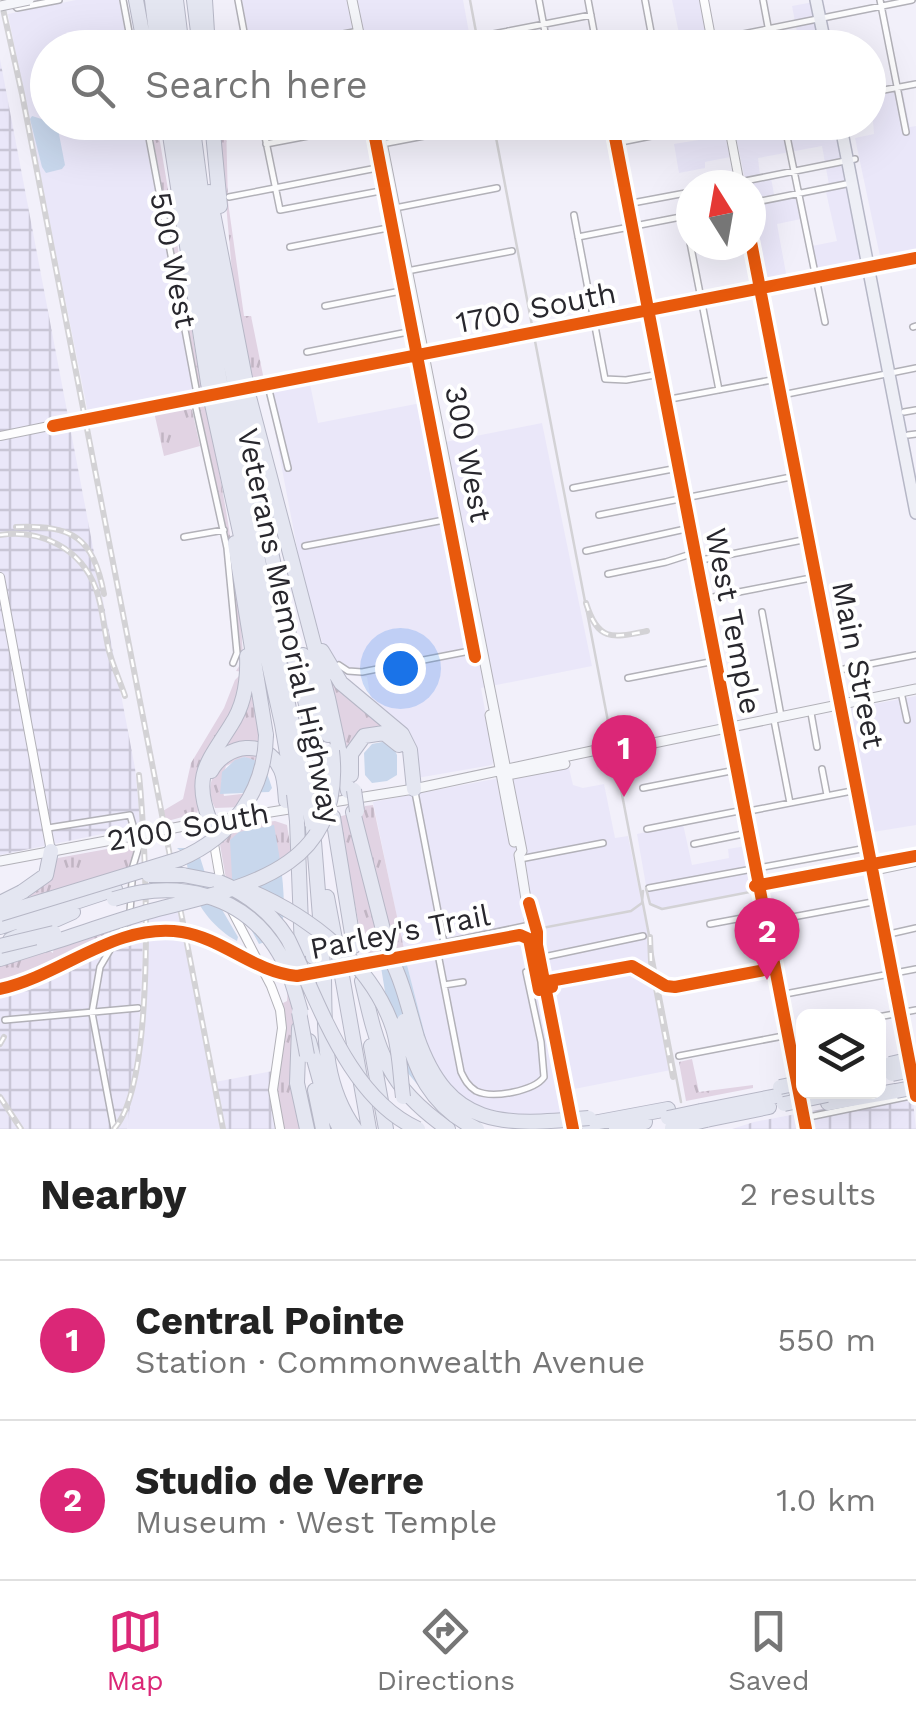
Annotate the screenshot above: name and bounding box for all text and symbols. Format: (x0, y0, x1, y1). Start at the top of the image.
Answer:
search box (30, 30, 886, 140)
icon: search (65, 58, 120, 113)
text: Search here (145, 63, 368, 107)
north arrow (676, 170, 766, 260)
street label: 500 West (143, 189, 204, 331)
street label: 1700 South (453, 275, 619, 340)
street label: 300 West (438, 383, 499, 525)
street label: Veterans Memorial Highway (230, 425, 349, 827)
street label: West Temple (698, 525, 769, 717)
street label: Main Street (825, 578, 892, 752)
your location (375, 643, 426, 694)
pin: 1 (592, 714, 656, 797)
street label: 2100 South (104, 795, 272, 858)
street label: Parley's Trail (307, 897, 493, 966)
pin: 2 (734, 898, 800, 980)
map controls (796, 1009, 886, 1099)
button: layers (796, 1009, 886, 1099)
text: Nearby (40, 1170, 187, 1219)
text: 2 results (739, 1175, 876, 1213)
text: Central Pointe (135, 1299, 405, 1343)
text: 1 (66, 1321, 79, 1359)
text: 550 m (777, 1321, 876, 1359)
text: Station · Commonwealth Avenue (135, 1343, 645, 1381)
text: Studio de Verre (135, 1459, 424, 1503)
text: 2 (63, 1481, 82, 1519)
text: 1.0 km (776, 1481, 876, 1519)
text: Museum · West Temple (135, 1503, 497, 1541)
tab: Map (107, 1604, 164, 1697)
tab: Directions (377, 1604, 515, 1697)
tab: Saved (728, 1604, 809, 1697)

